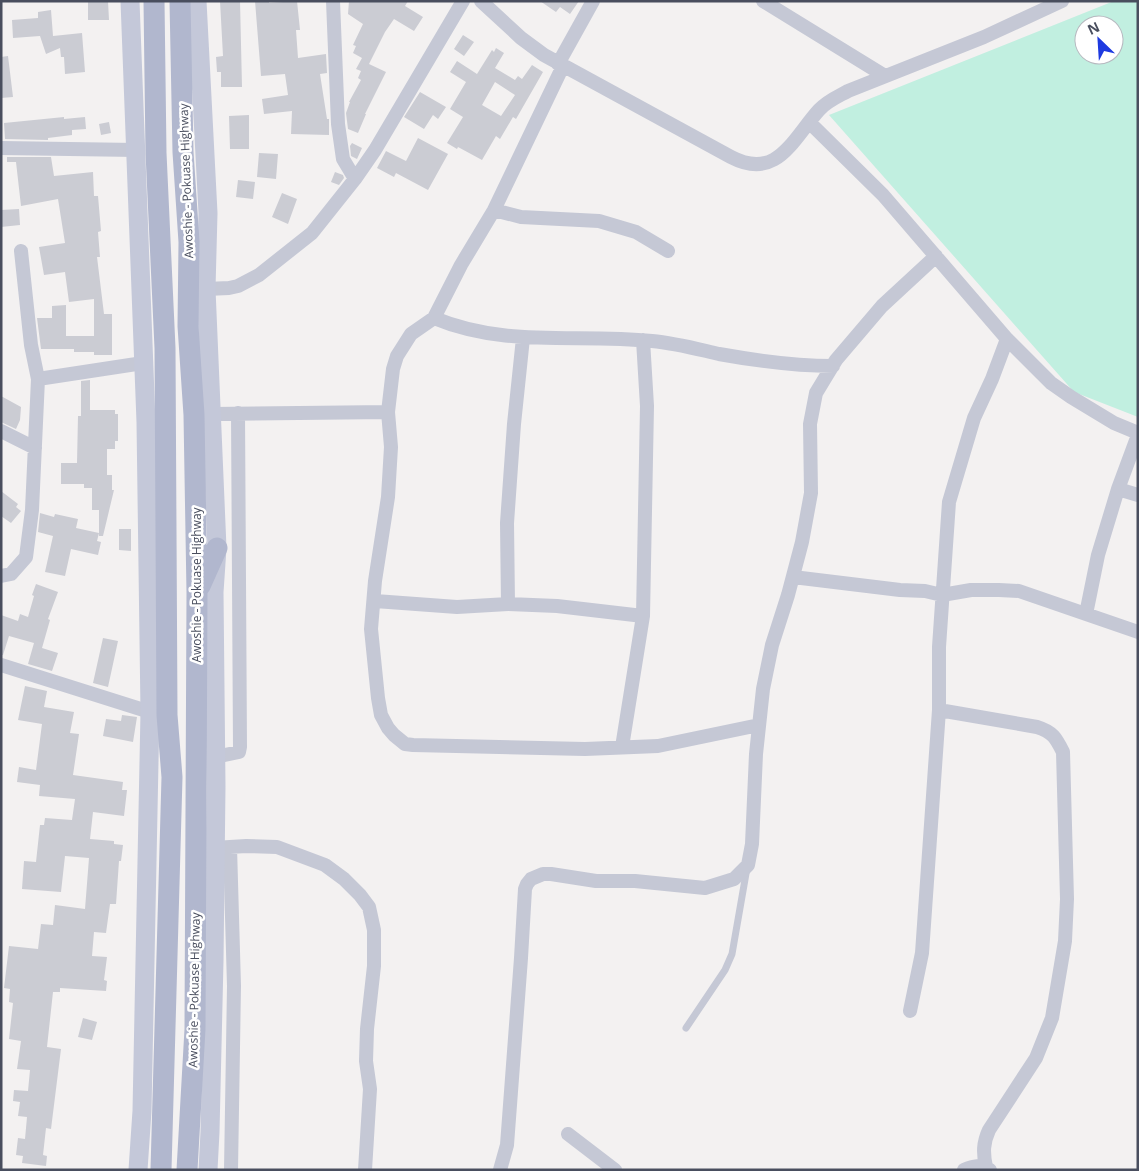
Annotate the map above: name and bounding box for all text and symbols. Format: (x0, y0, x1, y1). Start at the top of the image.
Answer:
north arrow (1074, 15, 1124, 65)
text: N (1084, 17, 1102, 39)
street label: Awoshie - Pokuase Highway (175, 102, 197, 259)
street label: Awoshie - Pokuase Highway (188, 506, 205, 663)
street label: Awoshie - Pokuase Highway (184, 911, 204, 1068)

